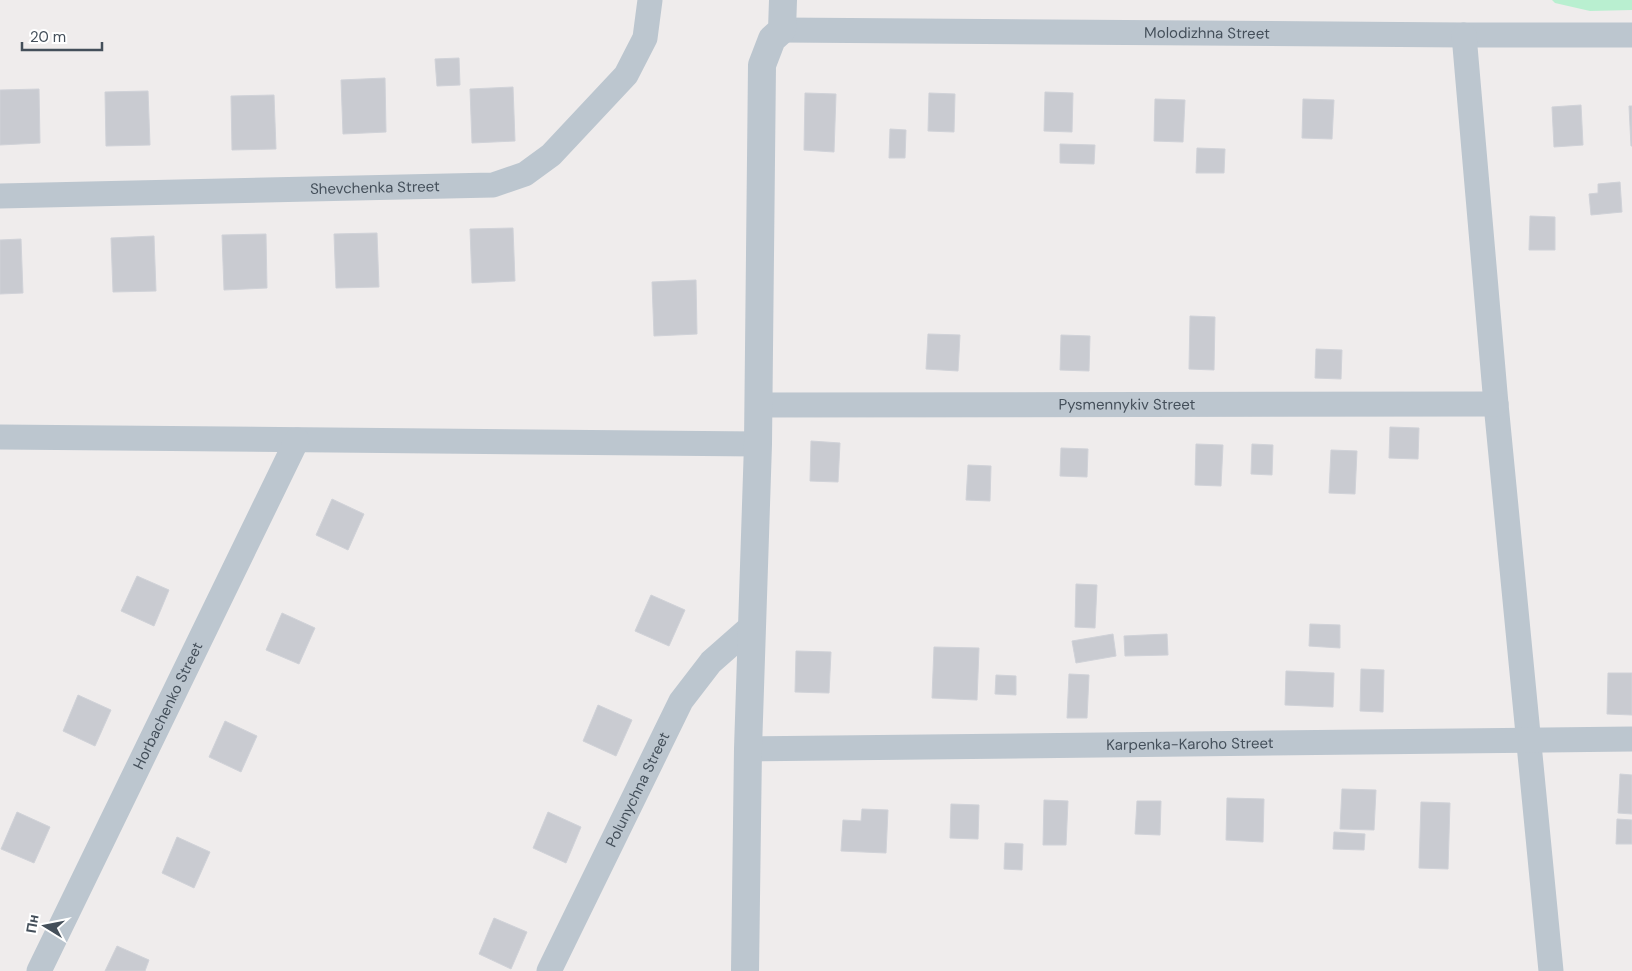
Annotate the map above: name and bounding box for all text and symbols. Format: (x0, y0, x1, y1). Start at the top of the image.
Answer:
scale bar (22, 20, 102, 52)
street label: Molodizhna Street (1144, 23, 1270, 44)
text: 20 m (30, 27, 66, 47)
street label: Shevchenka Street (310, 176, 440, 199)
street label: Pysmennykiv Street (1058, 394, 1196, 415)
street label: Horbachenko Street (129, 639, 207, 773)
street label: Polunychna Street (601, 729, 674, 850)
street label: Karpenka-Karoho Street (1106, 733, 1274, 755)
north arrow (20, 901, 70, 951)
text: Пн (22, 913, 43, 934)

